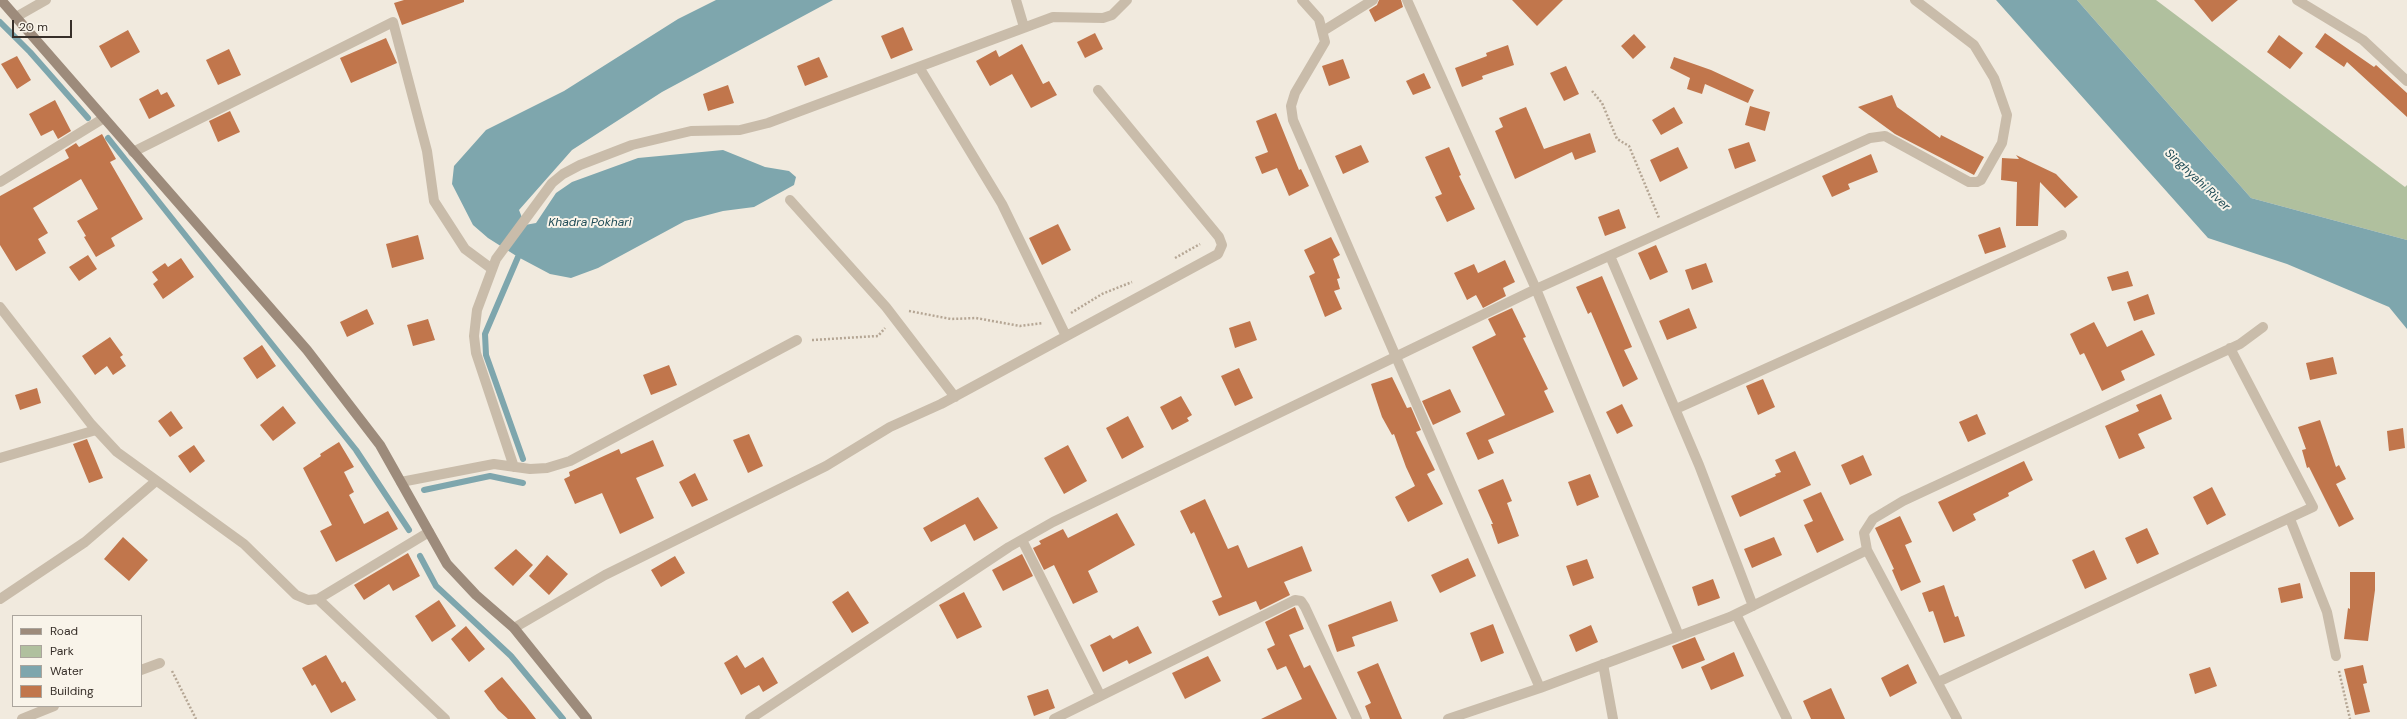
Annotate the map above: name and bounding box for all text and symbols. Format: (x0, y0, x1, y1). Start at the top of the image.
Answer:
scale bar (14, 12, 74, 38)
text: 20 m (19, 19, 48, 35)
water label: Singhyahi River (2161, 146, 2233, 214)
water label: Khadra Pokhari (548, 216, 632, 230)
legend (12, 615, 142, 707)
text: Road (50, 623, 78, 639)
text: Park (50, 643, 74, 659)
text: Water (50, 663, 83, 679)
text: Building (50, 683, 94, 699)

